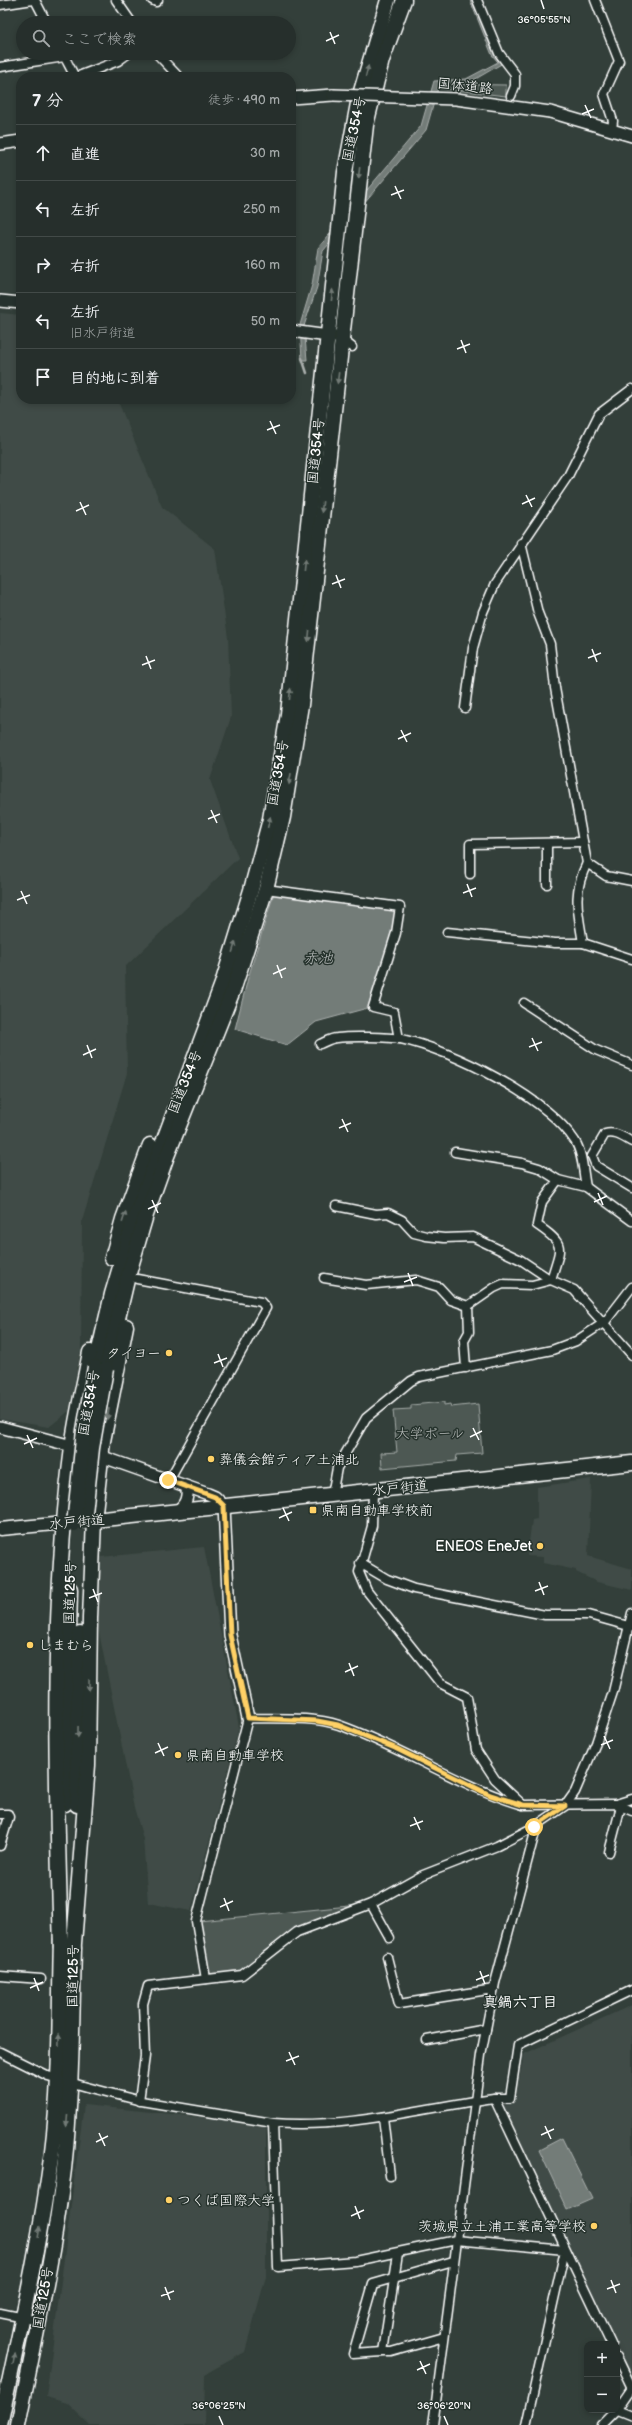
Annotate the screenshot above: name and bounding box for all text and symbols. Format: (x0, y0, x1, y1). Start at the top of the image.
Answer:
text: 36°05'55"N (517, 14, 571, 26)
search box (16, 16, 296, 60)
icon: search (30, 27, 52, 49)
text: ここで検索 (62, 30, 137, 49)
one-way arrow (364, 64, 370, 77)
street label: 国体道路 (436, 75, 494, 97)
text: 7 分 (32, 91, 63, 111)
text: 徒歩 · 490 m (208, 92, 280, 108)
street label: 国道354号 (339, 94, 369, 164)
icon: ahead (32, 142, 54, 164)
text: 直進 (70, 145, 100, 164)
text: 30 m (250, 145, 280, 161)
one-way arrow (356, 167, 362, 179)
icon: left (32, 198, 54, 220)
text: 左折 (70, 201, 100, 220)
text: 250 m (243, 201, 280, 217)
icon: right (32, 254, 54, 276)
text: 右折 (70, 257, 100, 276)
text: 160 m (245, 257, 280, 273)
one-way arrow (328, 289, 335, 301)
text: 左折 (70, 303, 100, 322)
icon: left (32, 310, 54, 332)
text: 50 m (251, 313, 280, 329)
text: 旧水戸街道 (70, 325, 135, 341)
icon: arrive (32, 366, 54, 388)
text: 目的地に到着 (70, 369, 160, 388)
one-way arrow (334, 372, 341, 384)
street label: 国道354号 (304, 417, 328, 485)
one-way arrow (319, 501, 326, 513)
one-way arrow (301, 559, 307, 571)
one-way arrow (305, 630, 312, 643)
one-way arrow (287, 688, 294, 700)
street label: 国道354号 (264, 738, 292, 808)
one-way arrow (287, 773, 293, 785)
one-way arrow (266, 816, 272, 828)
one-way arrow (231, 941, 237, 953)
water label: 赤池 (303, 949, 334, 968)
street label: 国道354号 (165, 1048, 205, 1116)
one-way arrow (121, 1211, 127, 1223)
place label: タイヨー (106, 1345, 161, 1362)
marker: タイヨー (164, 1348, 174, 1358)
street label: 国道354号 (75, 1368, 103, 1438)
one-way arrow (104, 1408, 110, 1420)
park label: 大学ボール (395, 1425, 465, 1442)
place label: 葬儀会館ティア土浦北 (219, 1451, 359, 1468)
marker: 葬儀会館ティア土浦北 (206, 1454, 216, 1464)
route end (159, 1471, 177, 1489)
street label: 水戸街道 (371, 1477, 429, 1499)
place label: 県南自動車学校前 (321, 1502, 433, 1519)
marker: 県南自動車学校前 (308, 1505, 318, 1515)
street label: 水戸街道 (48, 1511, 106, 1533)
place label: ENEOS EneJet (435, 1538, 533, 1555)
marker: ENEOS EneJet (535, 1541, 545, 1551)
street label: 国道125号 (60, 1561, 80, 1625)
place label: しまむら (38, 1637, 94, 1654)
marker: しまむら (25, 1640, 35, 1650)
one-way arrow (86, 1679, 92, 1692)
one-way arrow (75, 1726, 81, 1739)
place label: 県南自動車学校 (186, 1747, 284, 1764)
marker: 県南自動車学校 (173, 1750, 183, 1760)
route start (525, 1818, 543, 1836)
street label: 国道125号 (64, 1944, 82, 2008)
district label: 真鍋六丁目 (482, 1993, 558, 2012)
one-way arrow (55, 2034, 62, 2046)
one-way arrow (64, 2115, 71, 2127)
place label: つくば国際大学 (177, 2192, 275, 2209)
marker: つくば国際大学 (164, 2195, 174, 2205)
place label: 茨城県立土浦工業高等学校 (418, 2218, 586, 2235)
marker: 茨城県立土浦工業高等学校 (589, 2221, 599, 2231)
one-way arrow (36, 2226, 42, 2238)
street label: 国道125号 (29, 2265, 57, 2331)
map controls (584, 2341, 620, 2413)
button: + (584, 2341, 620, 2377)
one-way arrow (11, 2353, 17, 2366)
button: − (584, 2377, 620, 2413)
text: 36°06'25"N (192, 2400, 246, 2412)
text: 36°06'20"N (417, 2400, 471, 2412)

